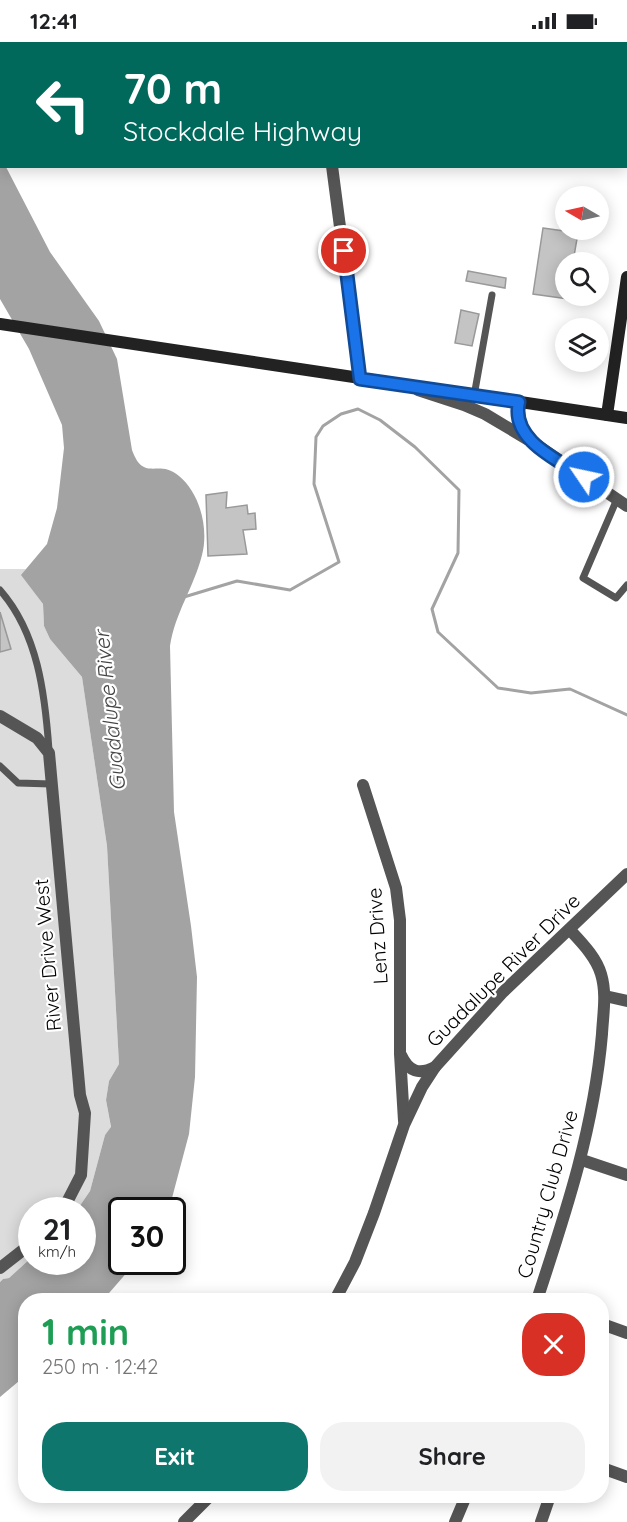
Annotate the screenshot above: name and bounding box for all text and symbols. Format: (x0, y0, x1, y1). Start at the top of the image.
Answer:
text: 12:41 (30, 7, 78, 35)
text: 70 m (123, 62, 222, 115)
icon: left (24, 66, 102, 144)
text: Stockdale Highway (123, 114, 362, 148)
north arrow (555, 186, 609, 240)
map controls (555, 186, 609, 372)
pin (318, 225, 369, 276)
icon: arrive (327, 234, 360, 267)
button: search (555, 252, 609, 306)
button: layers (555, 318, 609, 372)
position arrow (552, 445, 616, 509)
water label: Guadalupe River (87, 627, 130, 793)
street label: River Drive West (28, 878, 66, 1032)
street label: Lenz Drive (361, 887, 393, 985)
street label: Guadalupe River Drive (421, 888, 585, 1052)
street label: Country Club Drive (511, 1107, 583, 1281)
speed limit sign: 30 (108, 1197, 186, 1275)
text: 21 (43, 1210, 71, 1248)
text: km/h (38, 1242, 76, 1261)
text: 1 min (42, 1309, 129, 1354)
button: close (522, 1313, 585, 1376)
text: 250 m · 12:42 (42, 1354, 158, 1379)
button: Exit (42, 1422, 308, 1491)
button: Share (320, 1422, 585, 1491)

